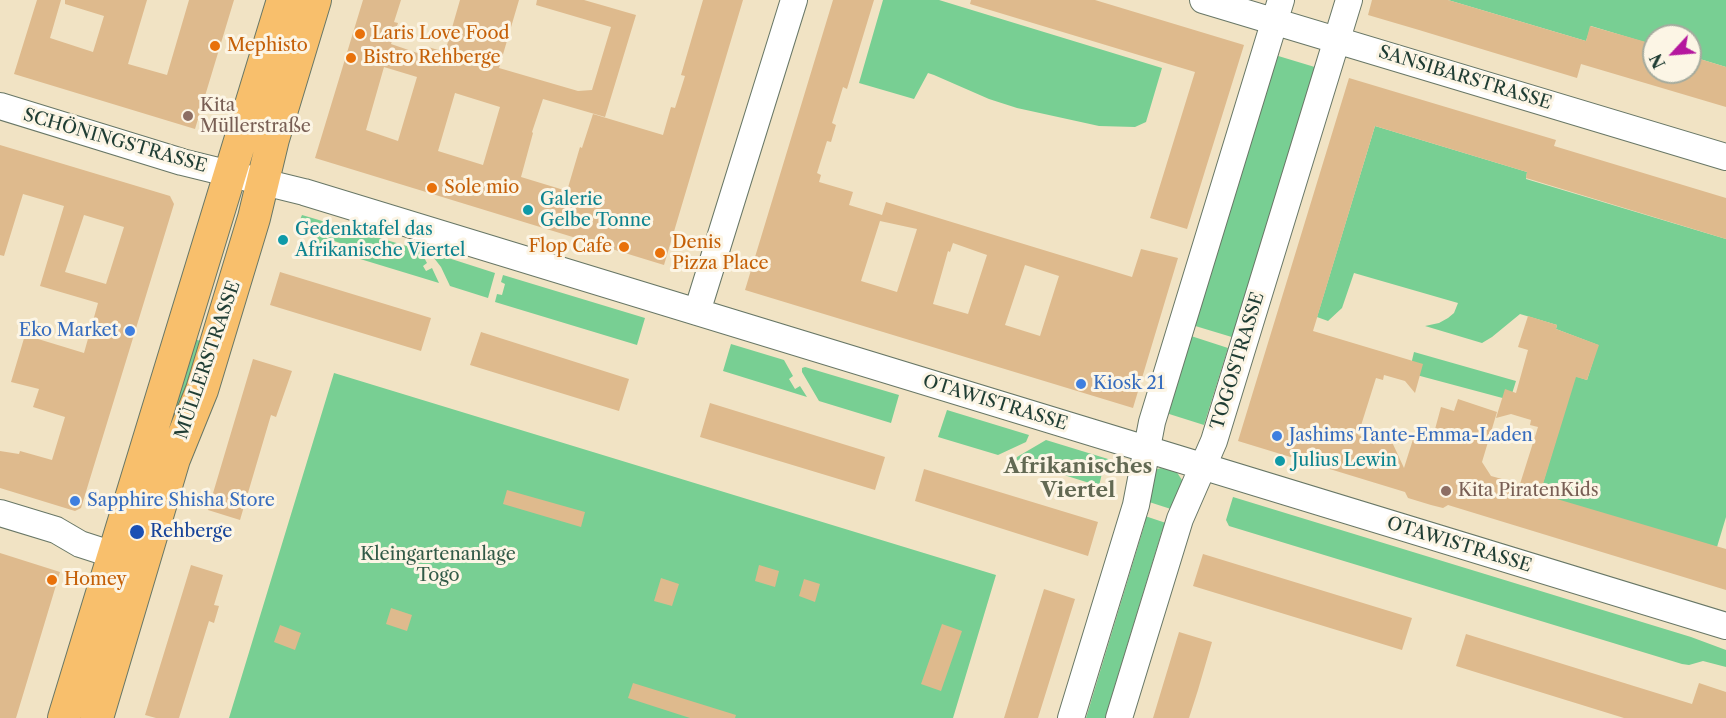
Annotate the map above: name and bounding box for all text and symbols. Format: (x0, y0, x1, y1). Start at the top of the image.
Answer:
place label: Laris Love Food (372, 23, 509, 45)
north arrow (1642, 24, 1702, 84)
marker: Laris Love Food (353, 27, 367, 41)
place label: Mephisto (227, 35, 308, 57)
marker: Mephisto (208, 39, 222, 53)
street label: SANSIBARSTRASSE (1376, 41, 1554, 115)
place label: Bistro Rehberge (363, 47, 501, 69)
text: N (1646, 50, 1670, 72)
marker: Bistro Rehberge (344, 51, 358, 65)
place label: Kita Müllerstraße (200, 95, 311, 138)
street label: SCHÖNINGSTRASSE (21, 104, 209, 178)
marker: Kita Müllerstraße (181, 109, 195, 123)
place label: Sole mio (444, 177, 519, 199)
marker: Sole mio (425, 181, 439, 195)
place label: Galerie Gelbe Tonne (540, 189, 651, 232)
marker: Galerie Gelbe Tonne (521, 203, 535, 217)
place label: Gedenktafel das Afrikanische Viertel (295, 219, 465, 262)
place label: Denis Pizza Place (672, 232, 768, 274)
marker: Gedenktafel das Afrikanische Viertel (276, 233, 290, 247)
place label: Flop Cafe (528, 236, 612, 258)
marker: Flop Cafe (617, 240, 631, 254)
marker: Denis Pizza Place (653, 246, 667, 260)
street label: MÜLLERSTRASSE (171, 278, 245, 442)
street label: TOGOSTRASSE (1207, 290, 1269, 432)
place label: Eko Market (19, 320, 118, 342)
marker: Eko Market (123, 324, 137, 338)
street label: OTAWISTRASSE (920, 371, 1070, 435)
place label: Kiosk 21 (1093, 373, 1164, 395)
marker: Kiosk 21 (1074, 377, 1088, 391)
place label: Jashims Tante-Emma-Laden (1289, 425, 1533, 447)
marker: Jashims Tante-Emma-Laden (1270, 429, 1284, 443)
place label: Julius Lewin (1292, 450, 1397, 472)
district label: Afrikanisches Viertel (1004, 454, 1152, 504)
marker: Julius Lewin (1273, 454, 1287, 468)
place label: Kita PiratenKids (1458, 480, 1598, 502)
marker: Kita PiratenKids (1439, 484, 1453, 498)
place label: Sapphire Shisha Store (87, 490, 275, 512)
marker: Sapphire Shisha Store (68, 494, 82, 508)
street label: OTAWISTRASSE (1384, 513, 1534, 577)
place label: Rehberge (150, 521, 232, 543)
marker: Rehberge (128, 523, 146, 541)
park label: Kleingartenanlage Togo (360, 544, 516, 586)
place label: Homey (64, 569, 127, 591)
marker: Homey (45, 573, 59, 587)

